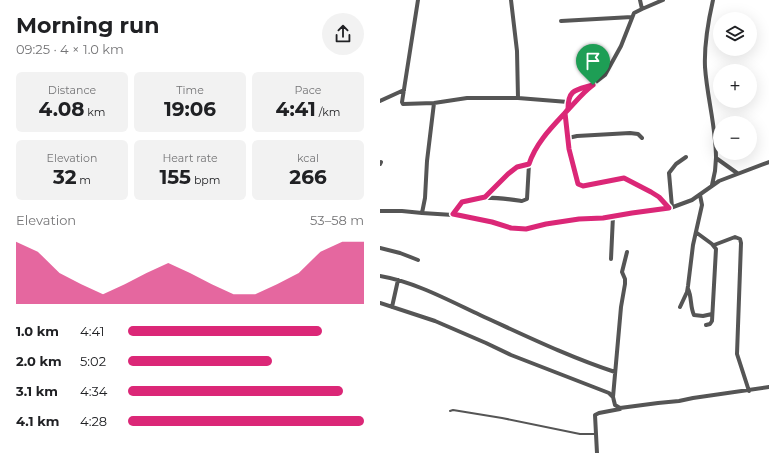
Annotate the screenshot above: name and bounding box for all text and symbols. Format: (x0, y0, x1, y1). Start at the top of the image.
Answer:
text: Morning run (16, 12, 159, 39)
map controls (713, 12, 757, 160)
button: layers (713, 12, 757, 56)
button: share (322, 13, 364, 55)
text: 09:25 · 4 × 1.0 km (16, 41, 124, 57)
pin (576, 44, 610, 85)
icon: arrive (582, 50, 604, 72)
button: + (713, 64, 757, 108)
text: Distance (48, 83, 96, 97)
text: Time (176, 83, 204, 97)
text: Pace (295, 83, 321, 97)
text: 4.08 (39, 97, 84, 121)
text: 19:06 (164, 97, 216, 121)
text: 4:41 (275, 97, 316, 121)
text: km (84, 105, 105, 119)
text: /km (316, 105, 341, 119)
button: − (713, 116, 757, 160)
text: Elevation (47, 151, 97, 165)
text: Heart rate (162, 151, 218, 165)
text: kcal (297, 151, 319, 165)
text: 32 (53, 165, 76, 189)
text: 155 (159, 165, 191, 189)
text: 266 (289, 165, 327, 189)
text: m (76, 173, 91, 187)
text: bpm (191, 173, 221, 187)
text: Elevation (16, 212, 76, 228)
text: 53–58 m (310, 212, 364, 228)
text: 1.0 km (16, 323, 59, 339)
text: 4:41 (80, 323, 104, 339)
text: 2.0 km (16, 353, 62, 369)
text: 5:02 (80, 353, 106, 369)
text: 3.1 km (16, 383, 58, 399)
text: 4:34 (80, 383, 107, 399)
text: 4.1 km (16, 413, 59, 429)
text: 4:28 (80, 413, 107, 429)

